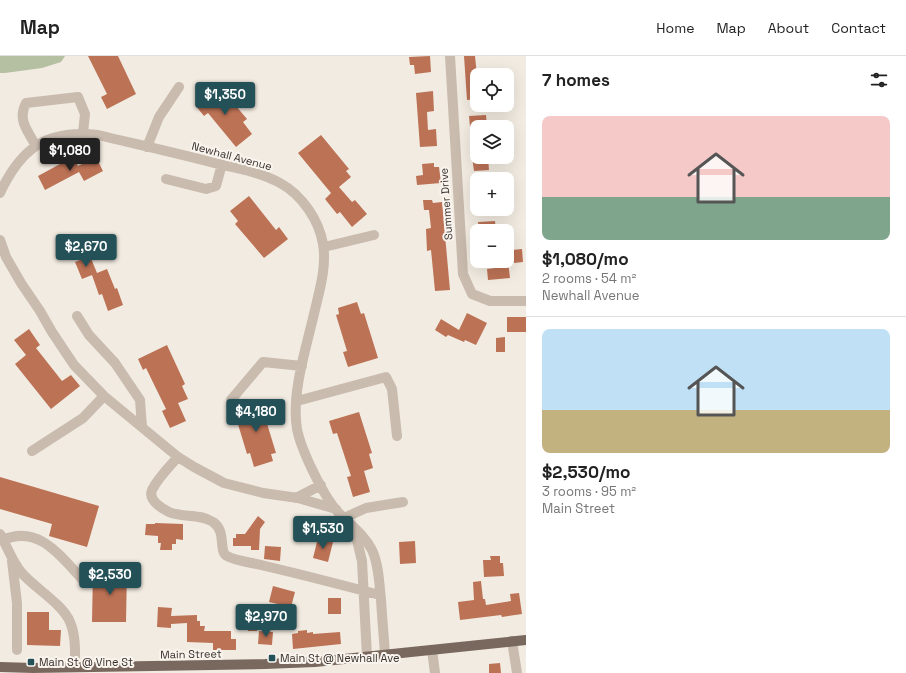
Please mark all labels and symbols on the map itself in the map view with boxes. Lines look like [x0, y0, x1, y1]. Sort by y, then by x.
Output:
pin: $1,350 [192, 82, 258, 116]
pin: $1,080 [37, 138, 103, 172]
street label: Newhall Avenue [190, 139, 274, 173]
street label: Summer Drive [436, 167, 456, 241]
pin: $2,670 [53, 234, 119, 268]
pin: $4,180 [223, 399, 289, 433]
pin: $1,530 [290, 516, 356, 550]
pin: $2,530 [77, 562, 143, 596]
pin: $2,970 [233, 604, 299, 638]
street label: Main Street [160, 646, 222, 662]
place label: Main St @ Newhall Ave [280, 651, 399, 665]
marker: Main St @ Newhall Ave [267, 653, 277, 663]
place label: Main St @ Vine St [39, 655, 133, 669]
marker: Main St @ Vine St [26, 657, 36, 667]

